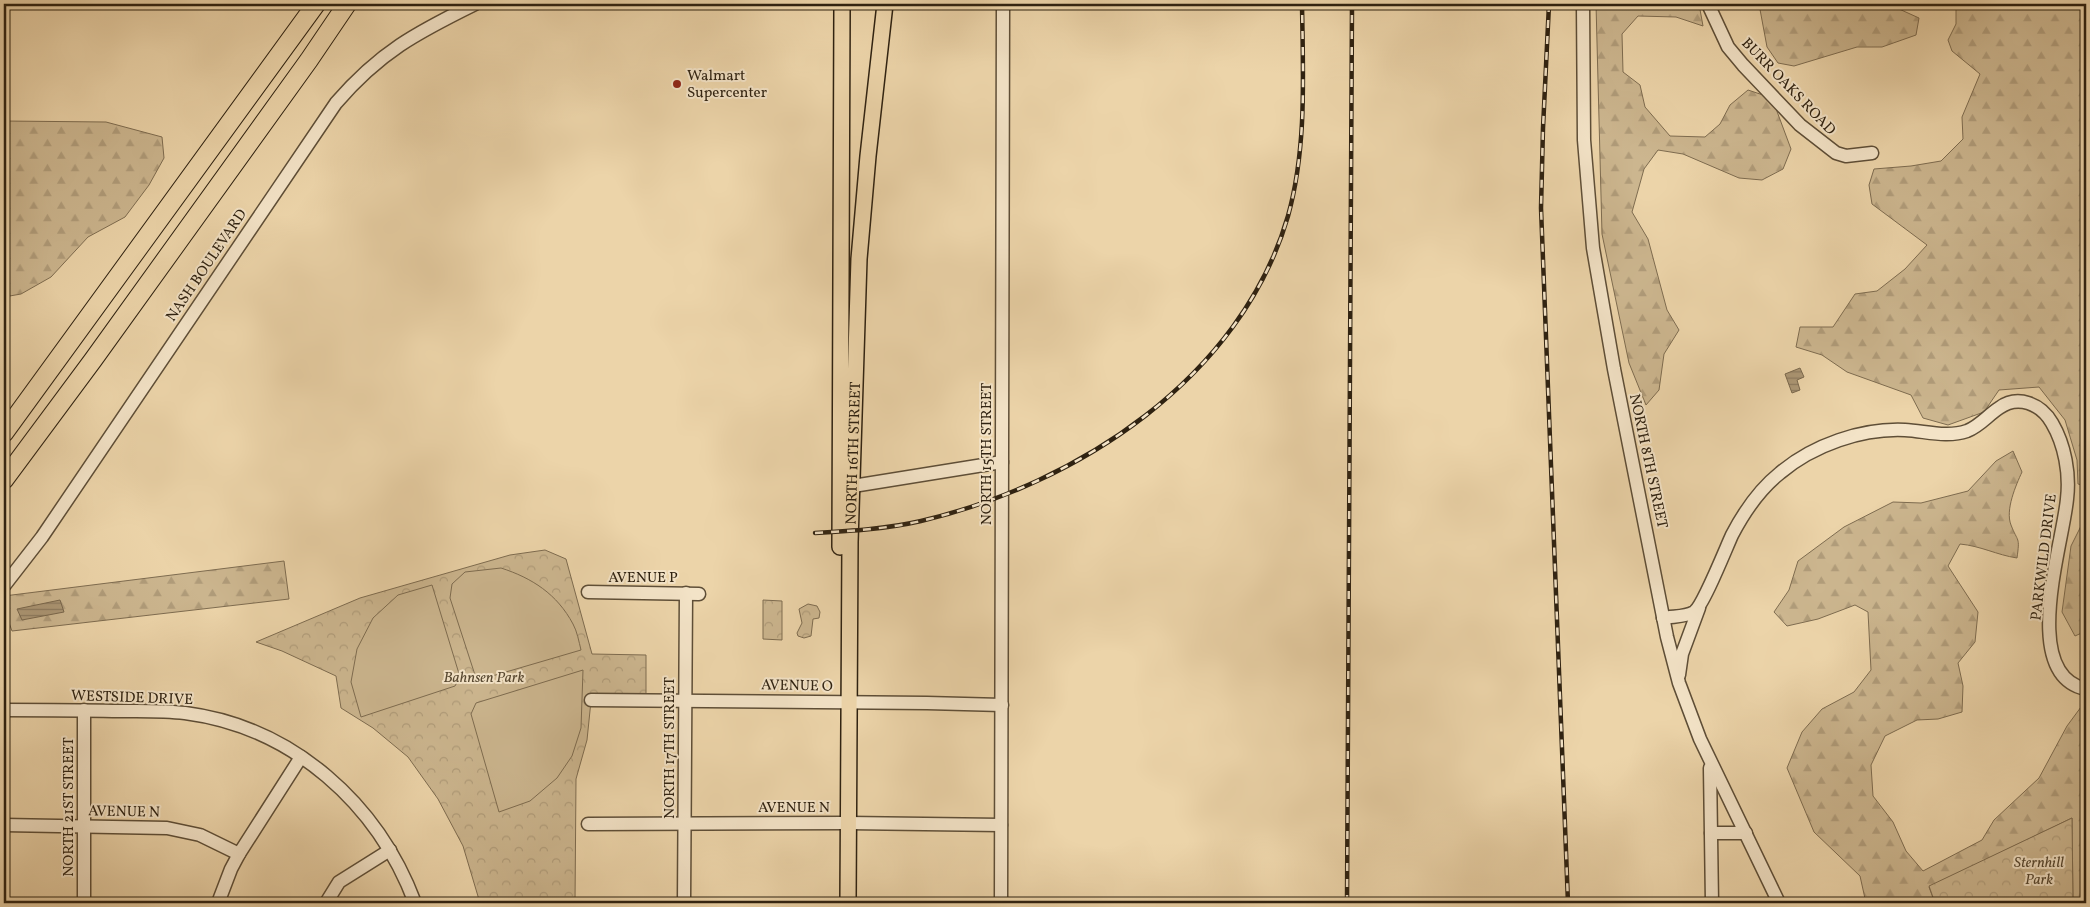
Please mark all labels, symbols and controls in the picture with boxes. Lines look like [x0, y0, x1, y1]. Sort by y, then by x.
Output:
street label: BURR OAKS ROAD [1736, 34, 1840, 140]
place label: Walmart Supercenter [687, 66, 767, 104]
marker: Walmart Supercenter [671, 78, 683, 90]
street label: NASH BOULEVARD [162, 205, 253, 326]
street label: NORTH 16TH STREET [842, 381, 867, 525]
street label: NORTH 15TH STREET [977, 383, 998, 525]
street label: NORTH 8TH STREET [1623, 392, 1672, 531]
street label: PARKWILD DRIVE [2026, 493, 2063, 622]
street label: AVENUE P [608, 568, 678, 589]
park label: Bahnsen Park [444, 668, 524, 689]
street label: AVENUE O [761, 675, 833, 698]
street label: NORTH 17TH STREET [660, 677, 681, 819]
street label: WESTSIDE DRIVE [70, 686, 193, 711]
street label: NORTH 21ST STREET [59, 737, 80, 877]
street label: AVENUE N [758, 798, 830, 819]
street label: AVENUE N [88, 801, 160, 824]
park label: Sternhill Park [2014, 853, 2064, 891]

